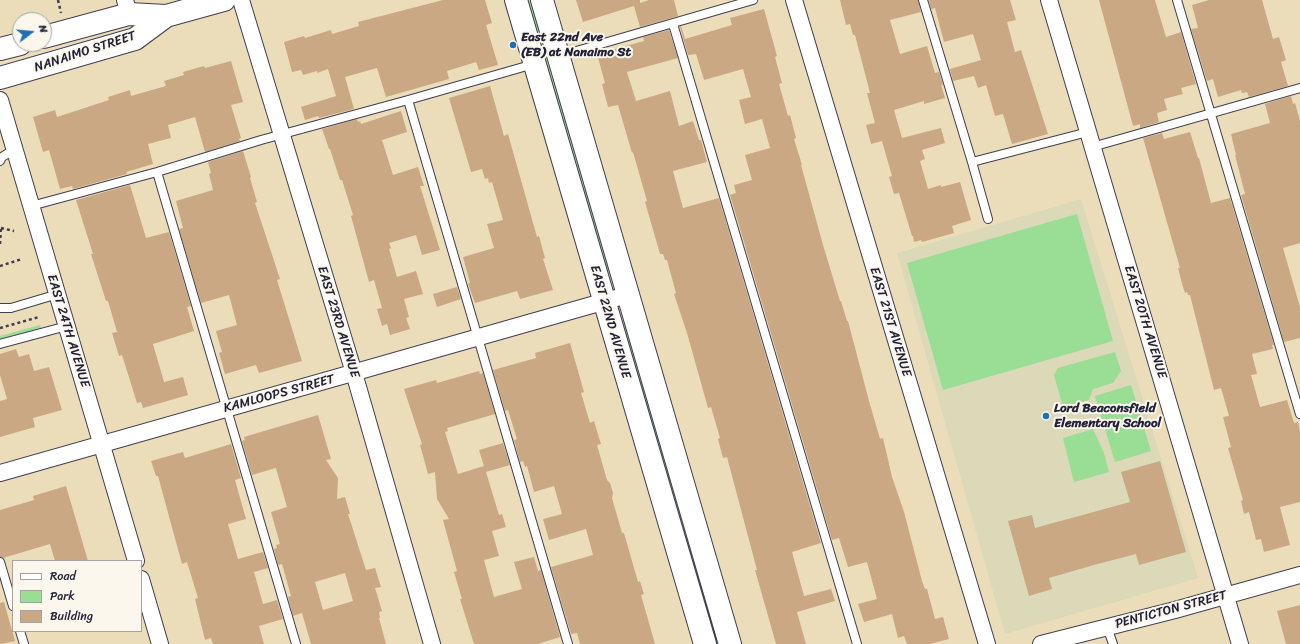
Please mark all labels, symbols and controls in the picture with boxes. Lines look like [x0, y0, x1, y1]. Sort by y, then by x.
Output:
north arrow [12, 12, 52, 52]
street label: NANAIMO STREET [32, 28, 138, 76]
place label: East 22nd Ave (EB) at Nanaimo St [521, 30, 631, 61]
marker: East 22nd Ave (EB) at Nanaimo St [508, 40, 518, 50]
street label: EAST 22ND AVENUE [586, 263, 634, 381]
street label: EAST 20TH AVENUE [1120, 263, 1170, 381]
street label: EAST 23RD AVENUE [314, 264, 362, 380]
street label: EAST 21ST AVENUE [866, 265, 914, 379]
street label: EAST 24TH AVENUE [43, 272, 93, 390]
street label: KAMLOOPS STREET [222, 372, 336, 416]
place label: Lord Beaconsfield Elementary School [1054, 401, 1161, 432]
marker: Lord Beaconsfield Elementary School [1041, 411, 1051, 421]
legend [12, 560, 142, 632]
text: Road [50, 565, 76, 587]
text: Park [50, 585, 75, 607]
street label: PENTICTON STREET [1114, 588, 1228, 632]
text: Building [50, 605, 93, 627]

